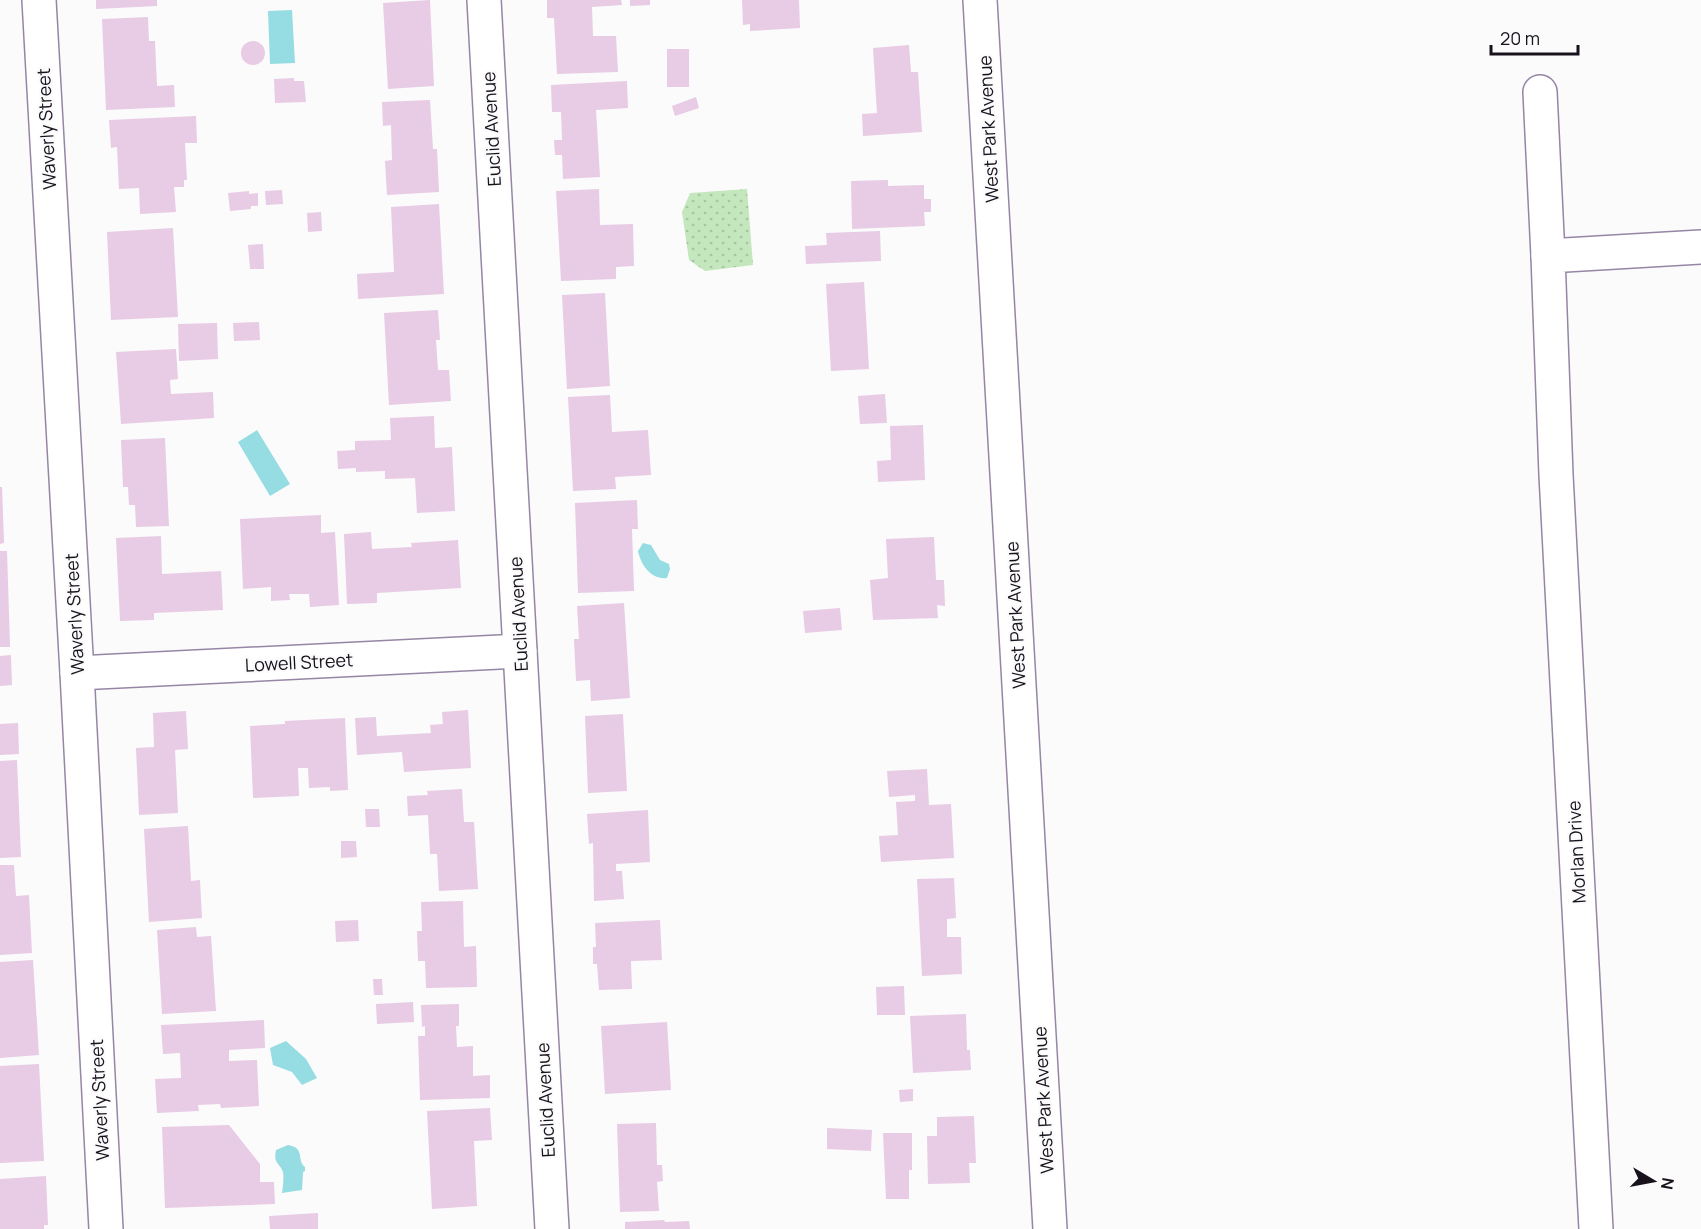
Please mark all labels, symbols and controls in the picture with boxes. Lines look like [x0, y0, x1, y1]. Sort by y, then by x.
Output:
scale bar [1491, 18, 1578, 56]
text: 20 m [1500, 26, 1540, 50]
street label: West Park Avenue [972, 55, 1004, 203]
street label: Waverly Street [31, 68, 61, 190]
street label: Euclid Avenue [476, 71, 506, 187]
street label: West Park Avenue [999, 541, 1031, 689]
street label: Waverly Street [59, 553, 89, 675]
street label: Euclid Avenue [503, 556, 533, 672]
street label: Lowell Street [244, 647, 354, 677]
street label: Morlan Drive [1561, 800, 1591, 904]
street label: West Park Avenue [1027, 1026, 1059, 1174]
street label: Waverly Street [84, 1039, 114, 1161]
street label: Euclid Avenue [530, 1042, 560, 1158]
north arrow [1623, 1151, 1683, 1211]
text: N [1656, 1176, 1680, 1191]

